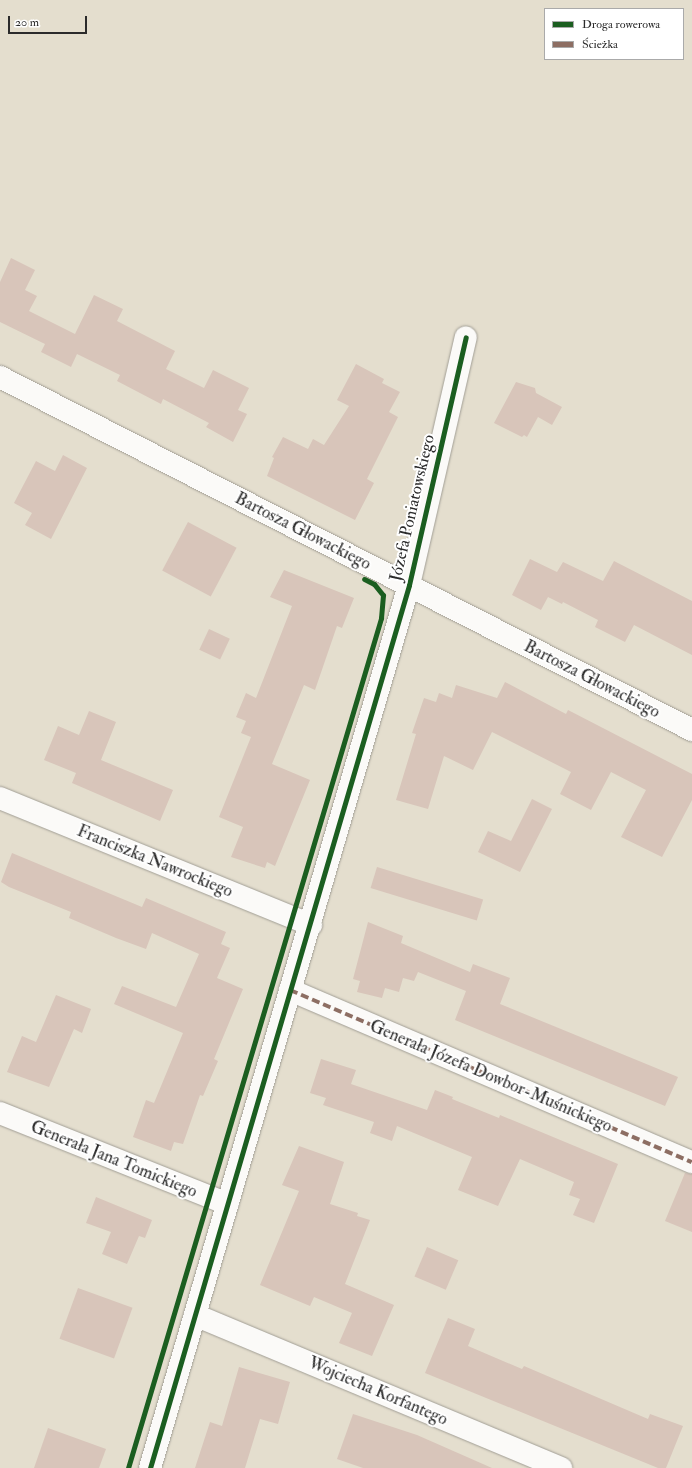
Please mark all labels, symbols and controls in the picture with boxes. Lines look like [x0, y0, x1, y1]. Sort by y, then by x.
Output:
scale bar [10, 8, 89, 34]
legend [544, 8, 684, 60]
text: 20 m [15, 15, 39, 30]
text: Droga rowerowa [582, 17, 660, 32]
text: Ścieżka [582, 37, 618, 52]
street label: Józefa Poniatowskiego [385, 433, 439, 583]
street label: Bartosza Głowackiego [232, 488, 374, 574]
street label: Bartosza Głowackiego [521, 636, 663, 722]
street label: Franciszka Nawrockiego [74, 820, 236, 902]
street label: Generała Józefa Dowbor-Muśnickiego [367, 1016, 615, 1136]
street label: Generała Jana Tomickiego [28, 1116, 200, 1202]
street label: Wojciecha Korfantego [305, 1352, 451, 1430]

